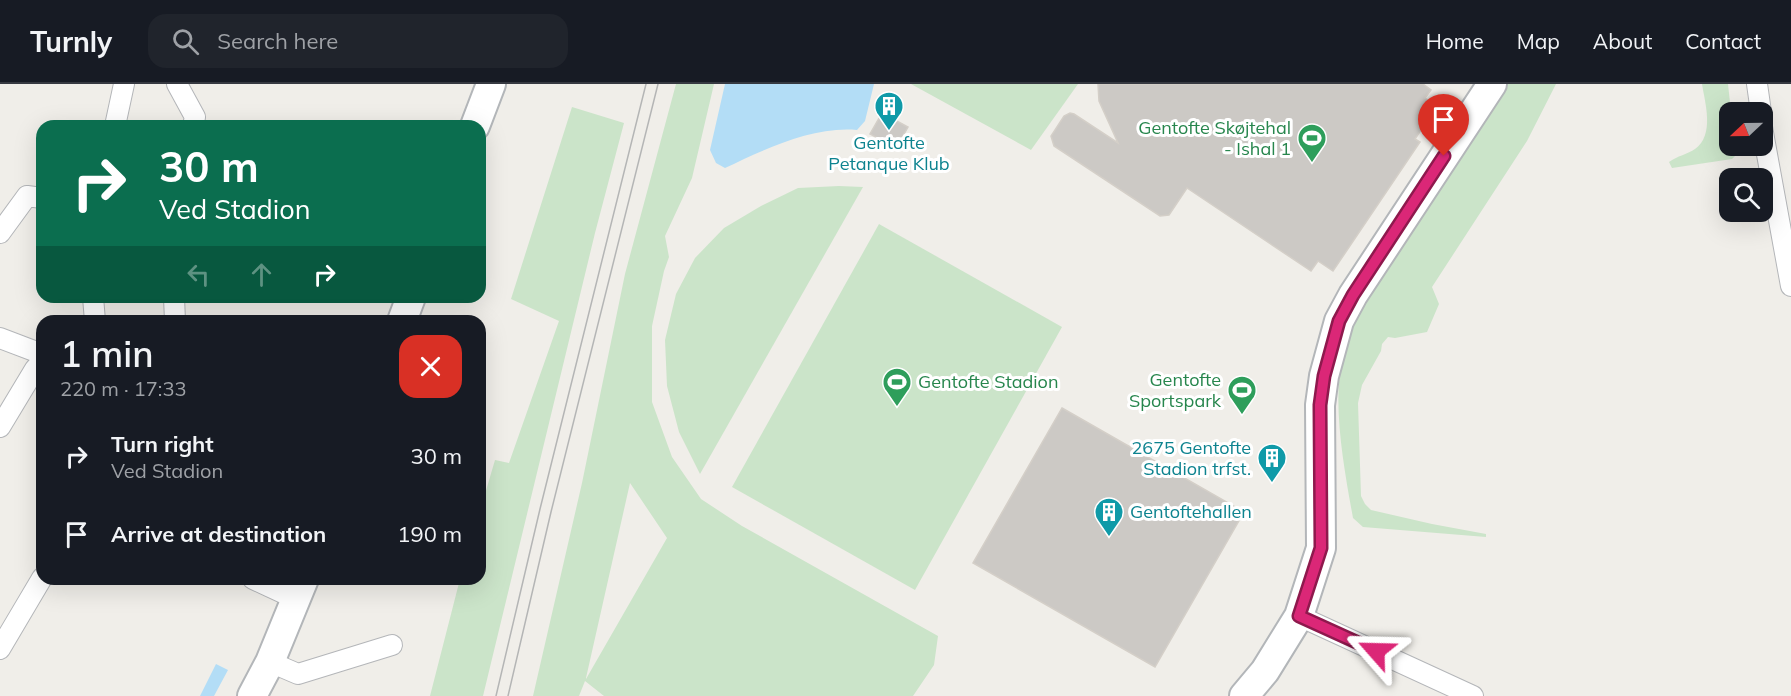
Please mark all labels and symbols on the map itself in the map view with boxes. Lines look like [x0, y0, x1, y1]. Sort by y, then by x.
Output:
building icon: Gentofte Petanque Klub [873, 90, 905, 132]
pin [1418, 94, 1469, 156]
north arrow [1719, 102, 1773, 156]
place label: Gentofte Skøjtehal - Ishal 1 [1138, 116, 1291, 160]
sports icon: Gentofte Skøjtehal - Ishal 1 [1296, 122, 1328, 164]
place label: Gentofte Petanque Klub [828, 131, 950, 175]
sports icon: Gentofte Stadion [881, 366, 913, 408]
place label: Gentofte Sportspark [1129, 368, 1222, 412]
place label: Gentofte Stadion [918, 370, 1058, 393]
sports icon: Gentofte Sportspark [1226, 374, 1258, 416]
place label: 2675 Gentofte Stadion trfst. [1132, 436, 1251, 480]
building icon: 2675 Gentofte Stadion trfst. [1256, 442, 1288, 484]
building icon: Gentoftehallen [1093, 496, 1125, 538]
place label: Gentoftehallen [1130, 500, 1252, 523]
position arrow [1344, 619, 1408, 683]

